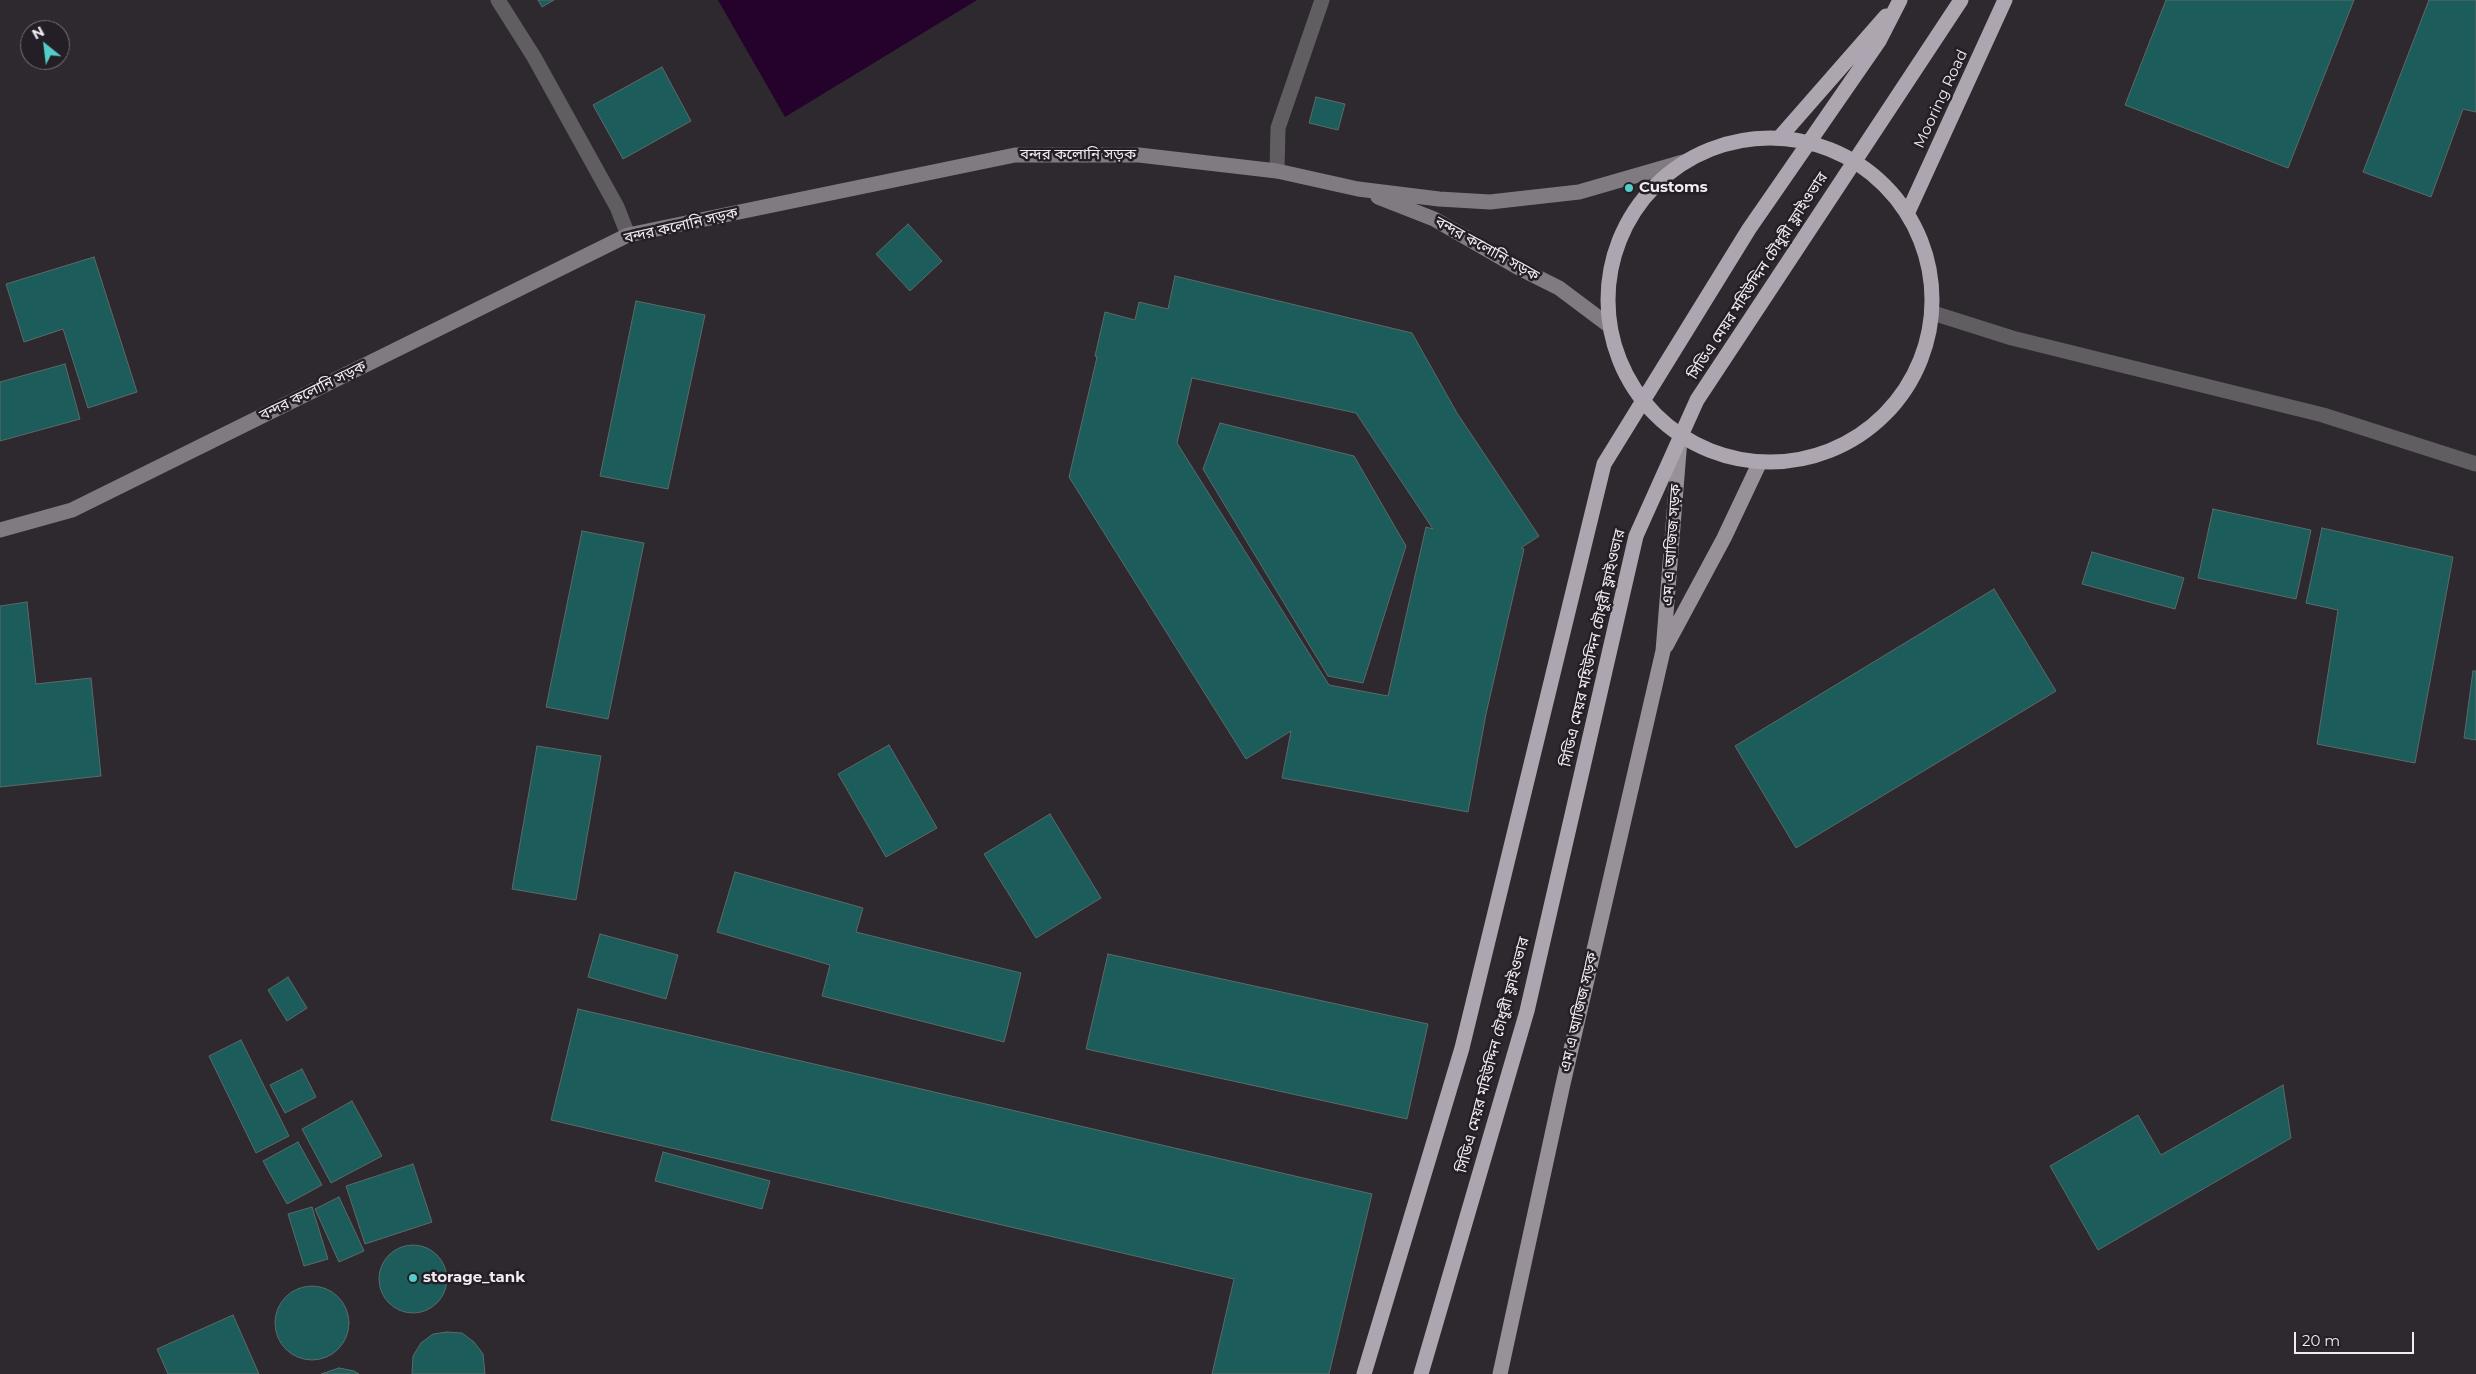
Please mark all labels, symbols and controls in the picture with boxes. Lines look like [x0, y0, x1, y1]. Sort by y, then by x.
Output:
north arrow [20, 20, 70, 70]
text: N [29, 22, 48, 43]
street label: Mooring Road [1910, 47, 1972, 151]
street label: বন্দর কলোনি সড়ক [1020, 146, 1136, 164]
street label: সিডিএ মেয়র মহিউদ্দিন চৌধুরী ফ্লাইওভার [1684, 169, 1832, 383]
place label: Customs [1639, 179, 1708, 197]
marker: Customs [1623, 182, 1635, 194]
street label: বন্দর কলোনি সড়ক [622, 204, 740, 248]
street label: বন্দর কলোনি সড়ক [1432, 213, 1542, 285]
street label: বন্দর কলোনি সড়ক [257, 357, 369, 425]
street label: এম এ আজিজ সড়ক [1659, 483, 1685, 607]
street label: সিডিএ মেয়র মহিউদ্দিন চৌধুরী ফ্লাইওভার [1557, 528, 1629, 768]
street label: সিডিএ মেয়র মহিউদ্দিন চৌধুরী ফ্লাইওভার [1453, 935, 1533, 1175]
street label: এম এ আজিজ সড়ক [1556, 950, 1602, 1074]
place label: storage_tank [423, 1269, 525, 1287]
marker: storage_tank [407, 1272, 419, 1284]
scale bar [2296, 1322, 2416, 1354]
text: 20 m [2302, 1331, 2340, 1350]

